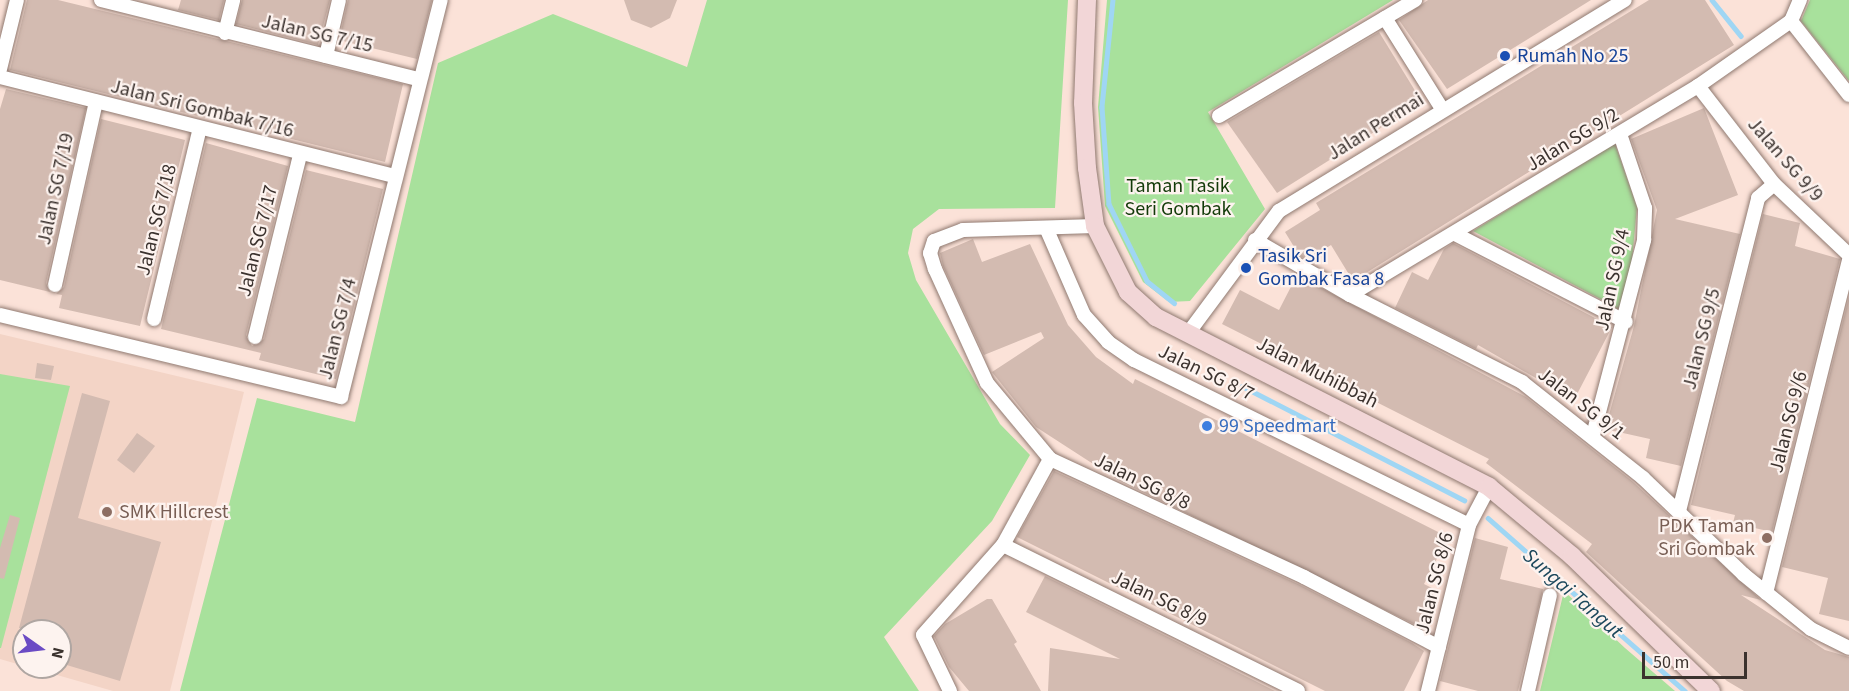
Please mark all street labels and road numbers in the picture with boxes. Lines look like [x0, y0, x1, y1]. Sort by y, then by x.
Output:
street label: Jalan SG 7/15 [259, 10, 375, 58]
street label: Jalan Sri Gombak 7/16 [108, 75, 296, 143]
street label: Jalan Permai [1323, 88, 1429, 166]
street label: Jalan SG 9/2 [1522, 103, 1624, 177]
street label: Jalan SG 9/9 [1742, 113, 1828, 207]
street label: Jalan SG 7/19 [32, 131, 80, 247]
street label: Jalan SG 7/18 [132, 162, 182, 278]
street label: Jalan SG 7/17 [233, 183, 283, 299]
street label: Jalan SG 9/4 [1590, 227, 1636, 333]
street label: Jalan SG 7/4 [314, 276, 362, 382]
street label: Jalan SG 9/5 [1678, 286, 1726, 392]
street label: Jalan Muhibbah [1252, 332, 1382, 414]
street label: Jalan SG 8/7 [1154, 339, 1258, 407]
street label: Jalan SG 9/1 [1533, 363, 1629, 445]
street label: Jalan SG 9/6 [1765, 369, 1813, 475]
street label: Jalan SG 8/8 [1090, 448, 1194, 516]
street label: Jalan SG 8/6 [1411, 530, 1459, 636]
street label: Jalan SG 8/9 [1107, 565, 1211, 633]

